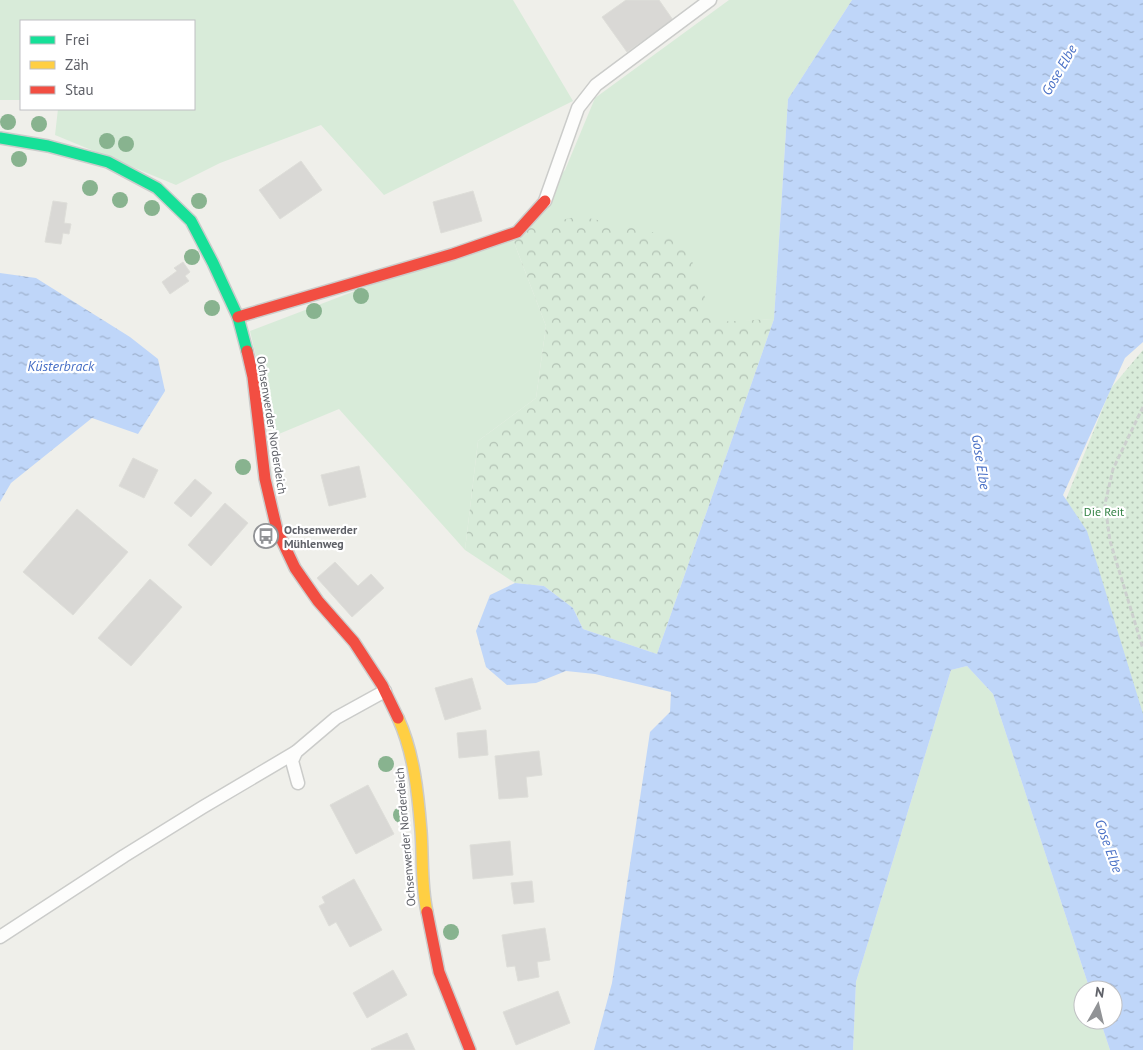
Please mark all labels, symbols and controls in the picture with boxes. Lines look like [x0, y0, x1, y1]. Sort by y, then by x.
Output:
legend [20, 20, 195, 110]
text: Frei [65, 30, 90, 49]
water label: Gose Elbe [1037, 41, 1081, 99]
text: Zäh [65, 55, 89, 74]
text: Stau [65, 80, 94, 99]
street label: Ochsenwerder Norderdeich [254, 355, 290, 495]
water label: Küsterbrack [28, 357, 95, 375]
water label: Gose Elbe [968, 433, 994, 491]
park label: Die Reit [1084, 504, 1124, 519]
place label: Ochsenwerder Mühlenweg [284, 522, 358, 551]
bus stop icon: Ochsenwerder Mühlenweg [253, 523, 279, 549]
street label: Ochsenwerder Norderdeich [391, 767, 419, 907]
water label: Gose Elbe [1091, 817, 1127, 876]
north arrow [1073, 980, 1123, 1030]
text: N [1094, 983, 1106, 1002]

